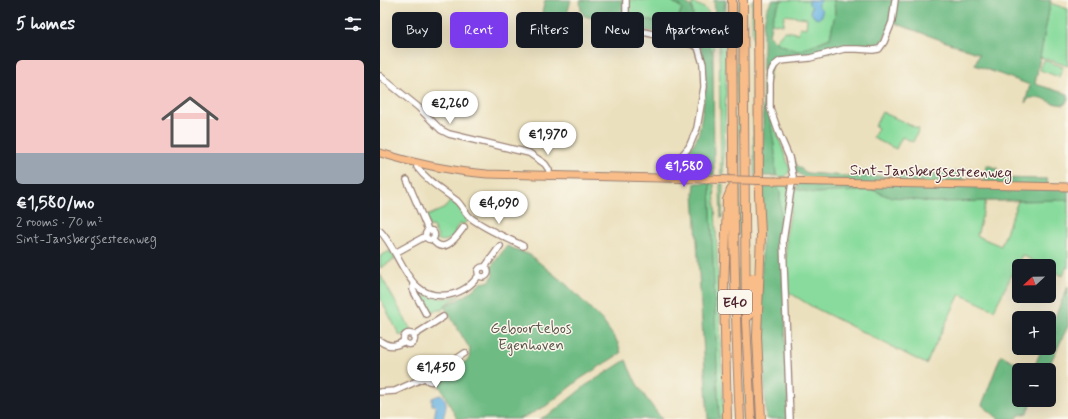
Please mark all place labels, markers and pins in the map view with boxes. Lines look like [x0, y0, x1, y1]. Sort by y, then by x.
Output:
pin: €2,260 [417, 91, 483, 125]
pin: €1,970 [515, 122, 581, 156]
pin: €1,580 [651, 154, 717, 188]
pin: €4,090 [466, 191, 532, 225]
pin: €1,450 [403, 355, 469, 389]

